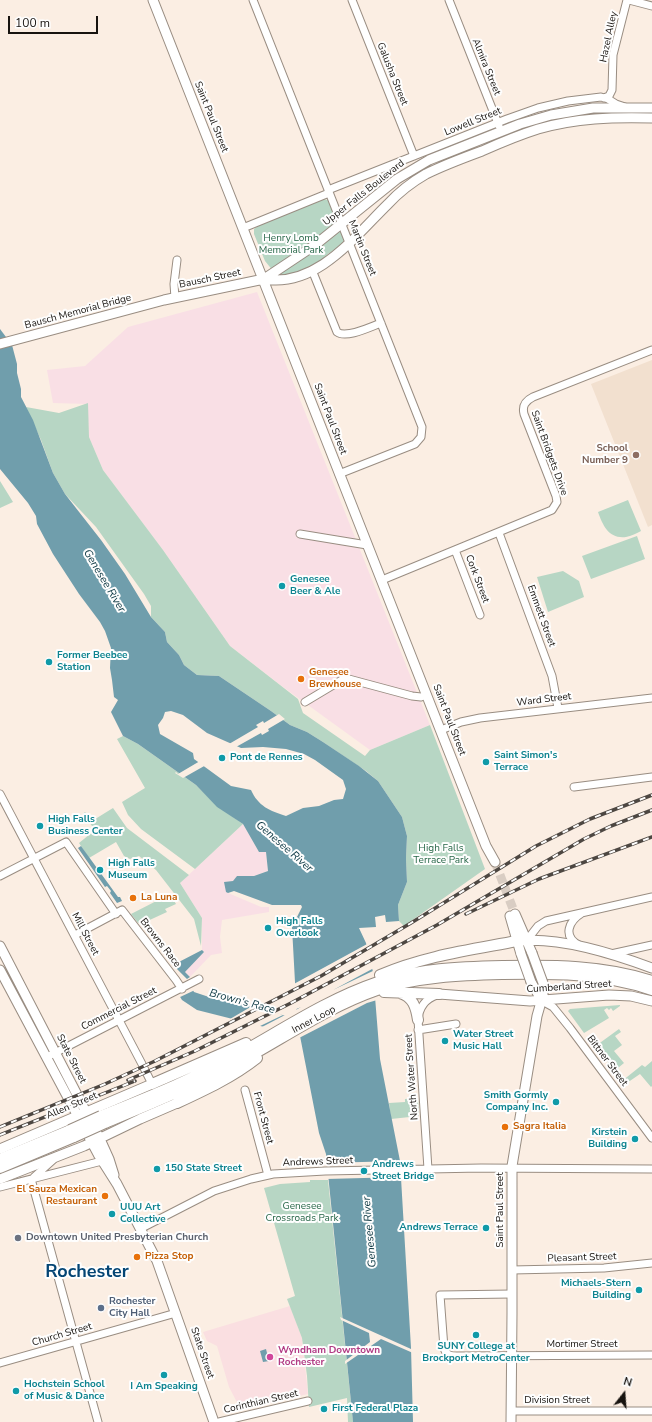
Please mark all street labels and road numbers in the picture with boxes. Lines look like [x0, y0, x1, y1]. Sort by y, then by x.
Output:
street label: Hazel Alley [598, 10, 620, 64]
street label: Almira Street [469, 37, 503, 97]
street label: Galusha Street [374, 41, 410, 107]
street label: Saint Paul Street [191, 80, 231, 154]
street label: Lowell Street [443, 105, 503, 139]
street label: Upper Falls Boulevard [321, 157, 407, 229]
street label: Martin Street [345, 218, 379, 278]
street label: Bausch Street [178, 267, 242, 291]
street label: Bausch Memorial Bridge [23, 292, 133, 332]
street label: Saint Paul Street [311, 382, 349, 456]
street label: Saint Bridgets Drive [528, 409, 570, 497]
street label: Cork Street [462, 553, 492, 605]
street label: Emmett Street [524, 583, 558, 649]
street label: Saint Paul Street [430, 683, 468, 757]
street label: Ward Street [516, 691, 572, 709]
street label: Mill Street [69, 911, 101, 957]
street label: Browns Race [137, 916, 183, 970]
street label: Cumberland Street [526, 978, 612, 996]
street label: Commercial Street [79, 985, 159, 1033]
street label: Inner Loop [290, 1004, 338, 1036]
street label: State Street [53, 1032, 89, 1086]
street label: North Water Street [403, 1033, 421, 1121]
street label: Bittner Street [584, 1033, 630, 1089]
street label: Allen Street [45, 1090, 99, 1122]
street label: Front Street [250, 1091, 276, 1145]
street label: Andrews Street [283, 1155, 353, 1169]
street label: Saint Paul Street [495, 1172, 507, 1248]
street label: Pleasant Street [547, 1251, 617, 1265]
street label: Church Street [31, 1321, 93, 1349]
street label: State Street [188, 1326, 216, 1380]
street label: Mortimer Street [546, 1339, 618, 1351]
street label: Corinthian Street [223, 1388, 299, 1416]
street label: Division Street [524, 1395, 590, 1407]

